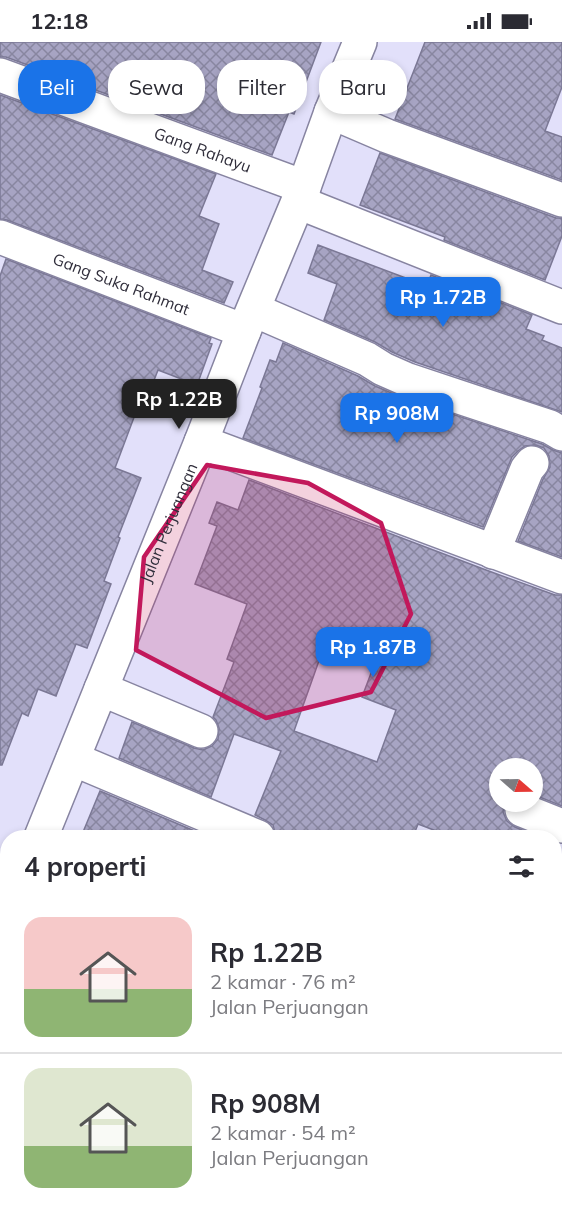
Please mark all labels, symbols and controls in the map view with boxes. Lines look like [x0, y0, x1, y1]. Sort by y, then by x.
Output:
text: 12:18 [30, 7, 88, 35]
chip: Beli [18, 60, 96, 114]
chip: Sewa [108, 60, 205, 114]
chip: Filter [217, 60, 307, 114]
chip: Baru [319, 60, 407, 114]
street label: Gang Rahayu [151, 123, 254, 177]
street label: Gang Suka Rahmat [50, 248, 193, 319]
pin: Rp 1.72B [381, 277, 505, 328]
text: Rp 1.72B [400, 284, 486, 309]
pin: Rp 1.22B [117, 379, 241, 430]
text: Rp 1.22B [136, 386, 222, 411]
pin: Rp 908M [342, 393, 452, 444]
text: Rp 908M [354, 400, 440, 425]
street label: Jalan Perjuangan [135, 460, 201, 585]
pin: Rp 1.87B [311, 627, 435, 678]
text: Rp 1.87B [330, 634, 416, 659]
north arrow [489, 758, 543, 812]
map controls [489, 758, 543, 812]
text: 4 properti [24, 850, 146, 883]
icon: filters [505, 850, 538, 883]
text: Rp 1.22B [210, 936, 323, 969]
icon: home [72, 941, 144, 1013]
text: 2 kamar · 76 m² [210, 969, 356, 994]
text: Jalan Perjuangan [210, 994, 369, 1019]
text: Rp 908M [210, 1087, 321, 1120]
icon: home [72, 1092, 144, 1164]
text: 2 kamar · 54 m² [210, 1120, 356, 1145]
text: Jalan Perjuangan [210, 1145, 369, 1170]

